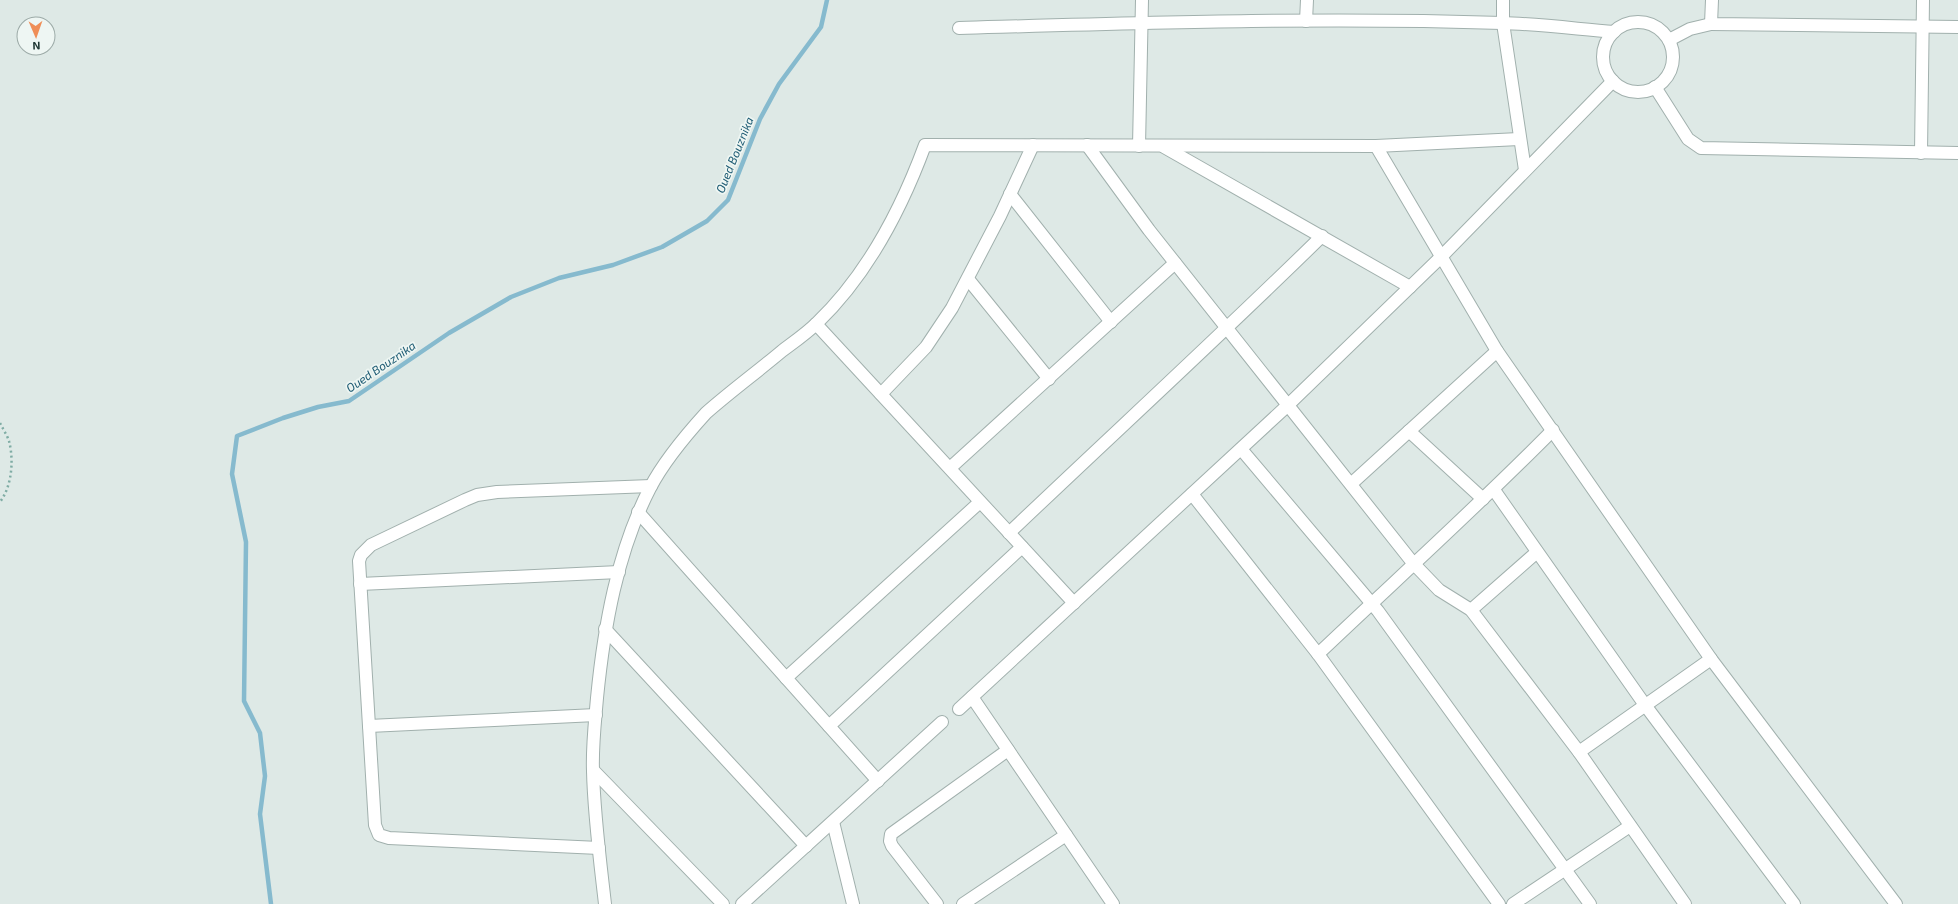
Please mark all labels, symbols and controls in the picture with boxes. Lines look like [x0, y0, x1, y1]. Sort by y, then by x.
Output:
north arrow [16, 16, 56, 56]
text: N [32, 40, 41, 53]
water label: Oued Bouznika [712, 114, 756, 195]
water label: Oued Bouznika [343, 338, 418, 395]

